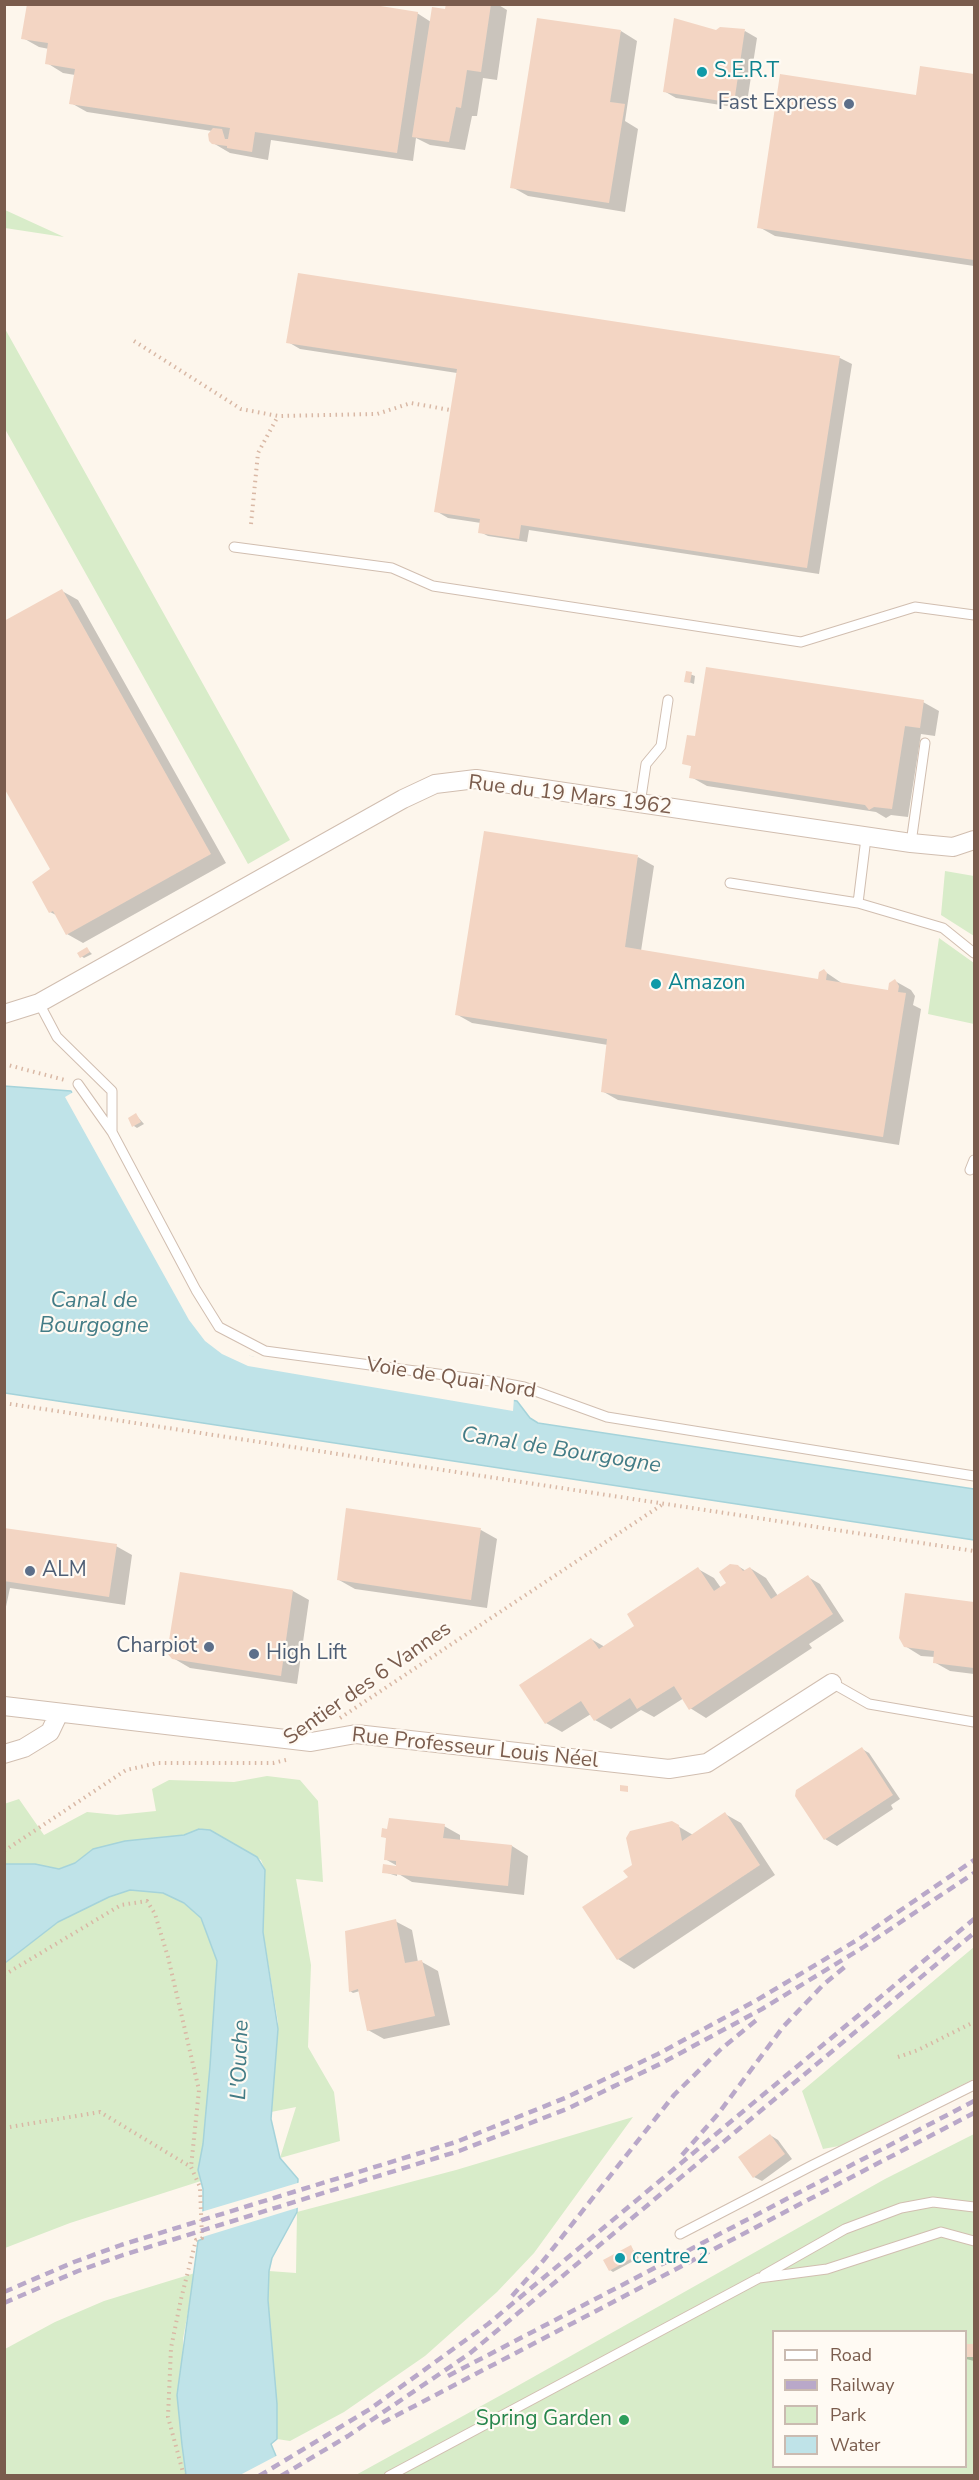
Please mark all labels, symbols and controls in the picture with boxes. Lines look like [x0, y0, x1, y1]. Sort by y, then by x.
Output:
place label: S.E.R.T [714, 59, 779, 85]
marker: S.E.R.T [695, 65, 709, 79]
place label: Fast Express [718, 91, 837, 117]
marker: Fast Express [842, 97, 856, 111]
street label: Rue du 19 Mars 1962 [467, 771, 673, 821]
place label: Amazon [668, 971, 746, 997]
marker: Amazon [649, 977, 663, 991]
water label: Canal de Bourgogne [39, 1289, 149, 1340]
street label: Voie de Quai Nord [364, 1353, 538, 1405]
water label: Canal de Bourgogne [459, 1422, 663, 1480]
place label: ALM [42, 1558, 87, 1584]
marker: ALM [23, 1564, 37, 1578]
street label: Sentier des 6 Vannes [279, 1617, 457, 1751]
place label: Charpiot [116, 1634, 197, 1660]
marker: Charpiot [202, 1640, 216, 1654]
place label: High Lift [266, 1641, 347, 1667]
marker: High Lift [247, 1647, 261, 1661]
street label: Rue Professeur Louis Néel [351, 1724, 599, 1774]
water label: L'Ouche [226, 2019, 256, 2101]
place label: centre 2 [632, 2245, 709, 2271]
marker: centre 2 [613, 2251, 627, 2265]
legend [772, 2330, 967, 2468]
text: Road [830, 2343, 872, 2367]
text: Railway [830, 2373, 895, 2397]
text: Park [830, 2403, 866, 2427]
place label: Spring Garden [476, 2407, 612, 2433]
marker: Spring Garden [617, 2413, 631, 2427]
text: Water [830, 2433, 881, 2457]

